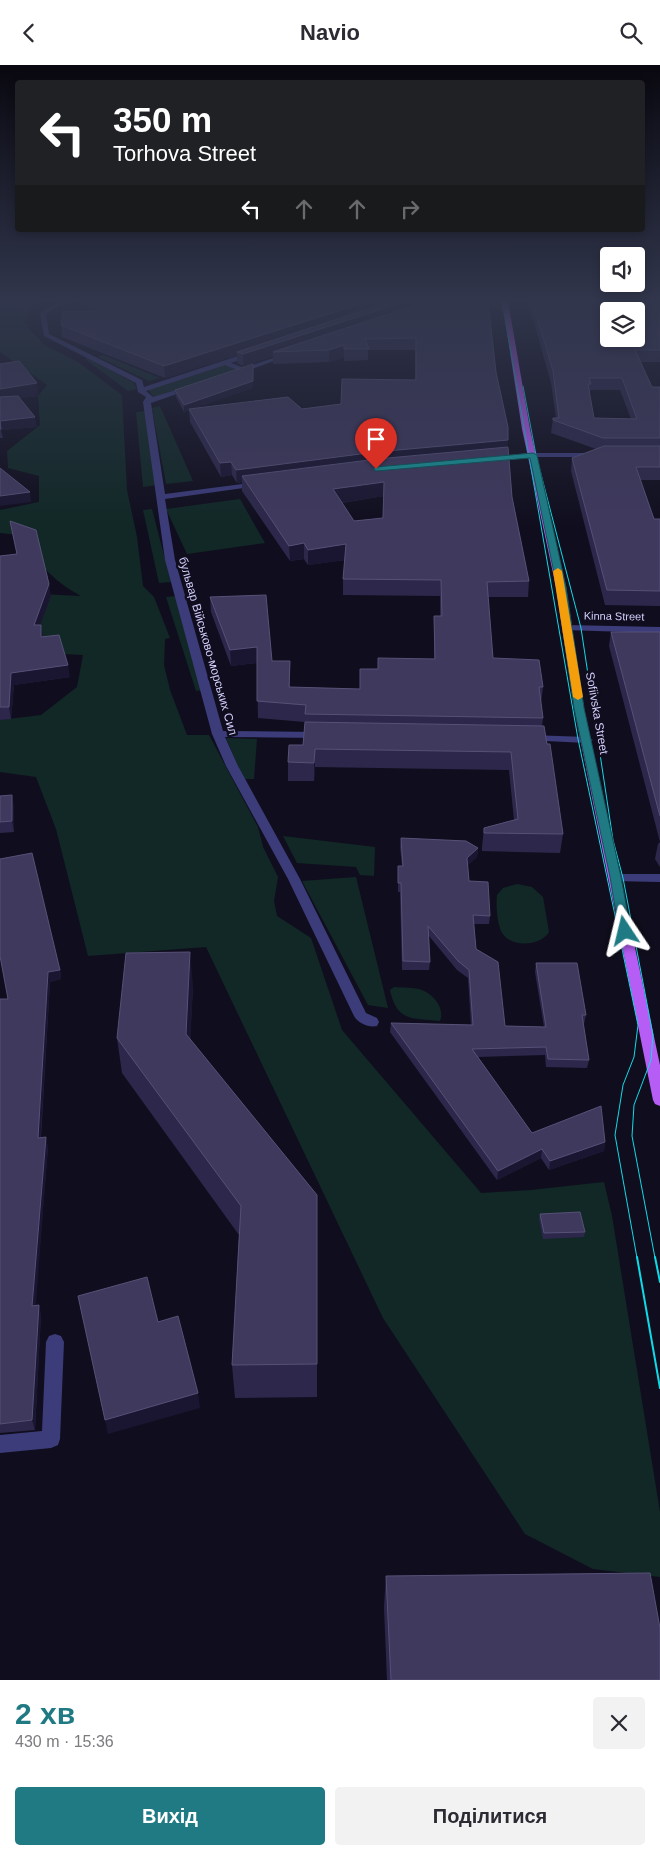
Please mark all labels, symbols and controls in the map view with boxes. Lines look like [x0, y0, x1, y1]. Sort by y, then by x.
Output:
icon: back [15, 19, 43, 47]
icon: search [617, 19, 645, 47]
text: Navio [300, 20, 360, 45]
icon: left [30, 100, 95, 165]
text: 350 m [113, 100, 212, 139]
text: Torhova Street [113, 141, 256, 166]
icon: left [237, 195, 265, 223]
icon: ahead [290, 195, 318, 223]
icon: ahead [343, 195, 371, 223]
icon: right [396, 195, 424, 223]
map controls [600, 247, 645, 347]
button: sound [600, 247, 645, 292]
button: layers [600, 302, 645, 347]
pin [355, 418, 397, 469]
icon: arrive [362, 425, 390, 453]
street label: бульвар Військово-морських Сил [176, 555, 240, 737]
street label: Kinna Street [584, 609, 644, 623]
street label: Sofiivska Street [583, 671, 611, 756]
position arrow [598, 904, 650, 956]
text: 2 хв [15, 1697, 75, 1730]
button: close [593, 1697, 645, 1749]
text: 430 m · 15:36 [15, 1733, 114, 1750]
button: Вихід [15, 1787, 325, 1845]
button: Поділитися [335, 1787, 645, 1845]

